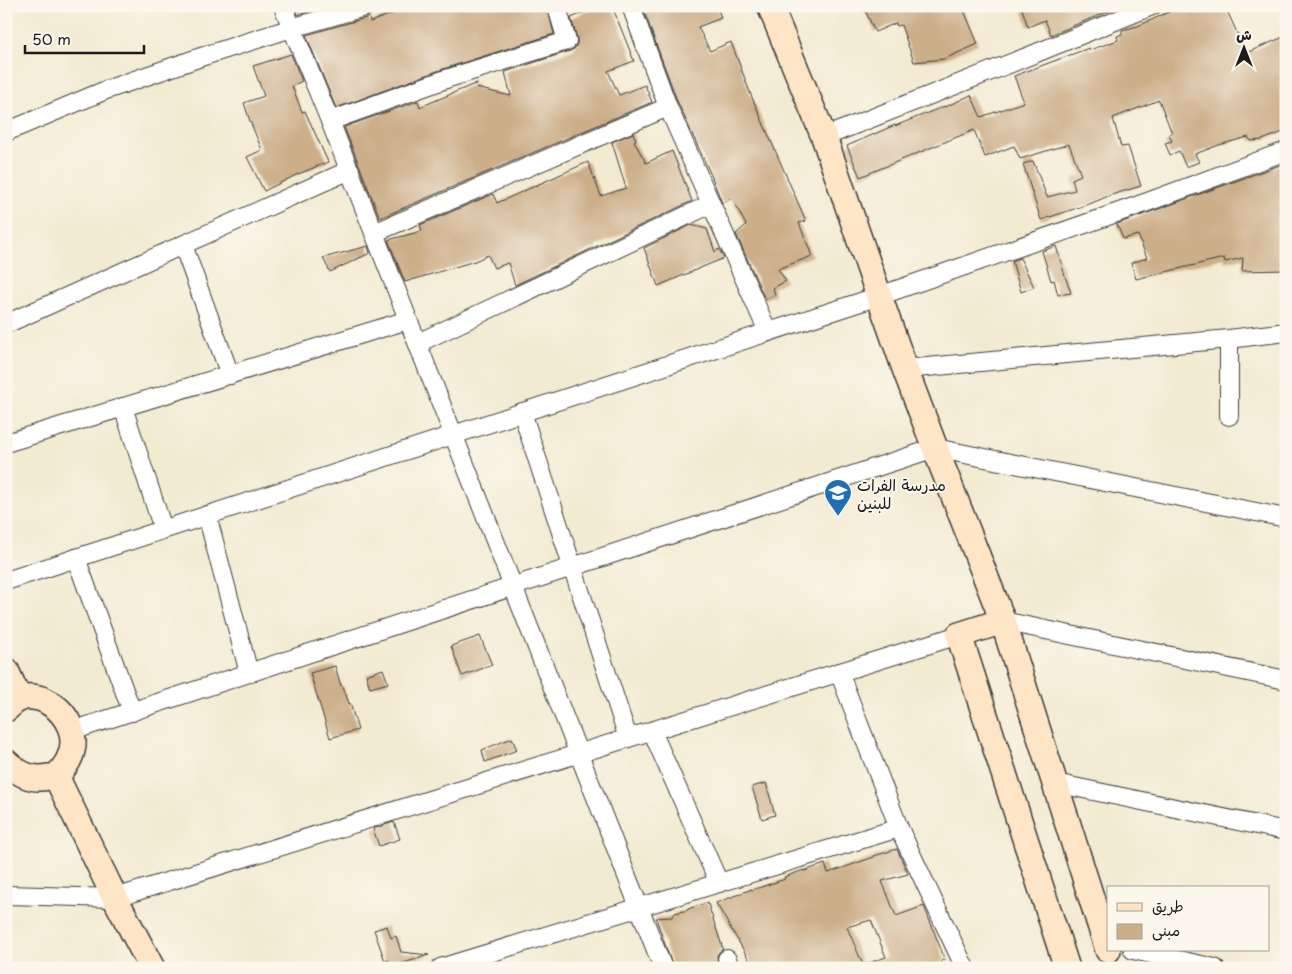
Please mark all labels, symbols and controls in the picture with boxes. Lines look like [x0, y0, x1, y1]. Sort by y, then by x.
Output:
scale bar [25, 22, 144, 54]
north arrow [1220, 22, 1270, 72]
text: ش [1236, 24, 1252, 45]
text: 50 m [32, 27, 71, 50]
place label: مدرسة الفرات للبنين [857, 472, 946, 514]
school or university icon: مدرسة الفرات للبنين [823, 478, 853, 517]
legend [1107, 886, 1270, 952]
text: طريق [1152, 894, 1184, 917]
text: مبنى [1152, 918, 1180, 941]

